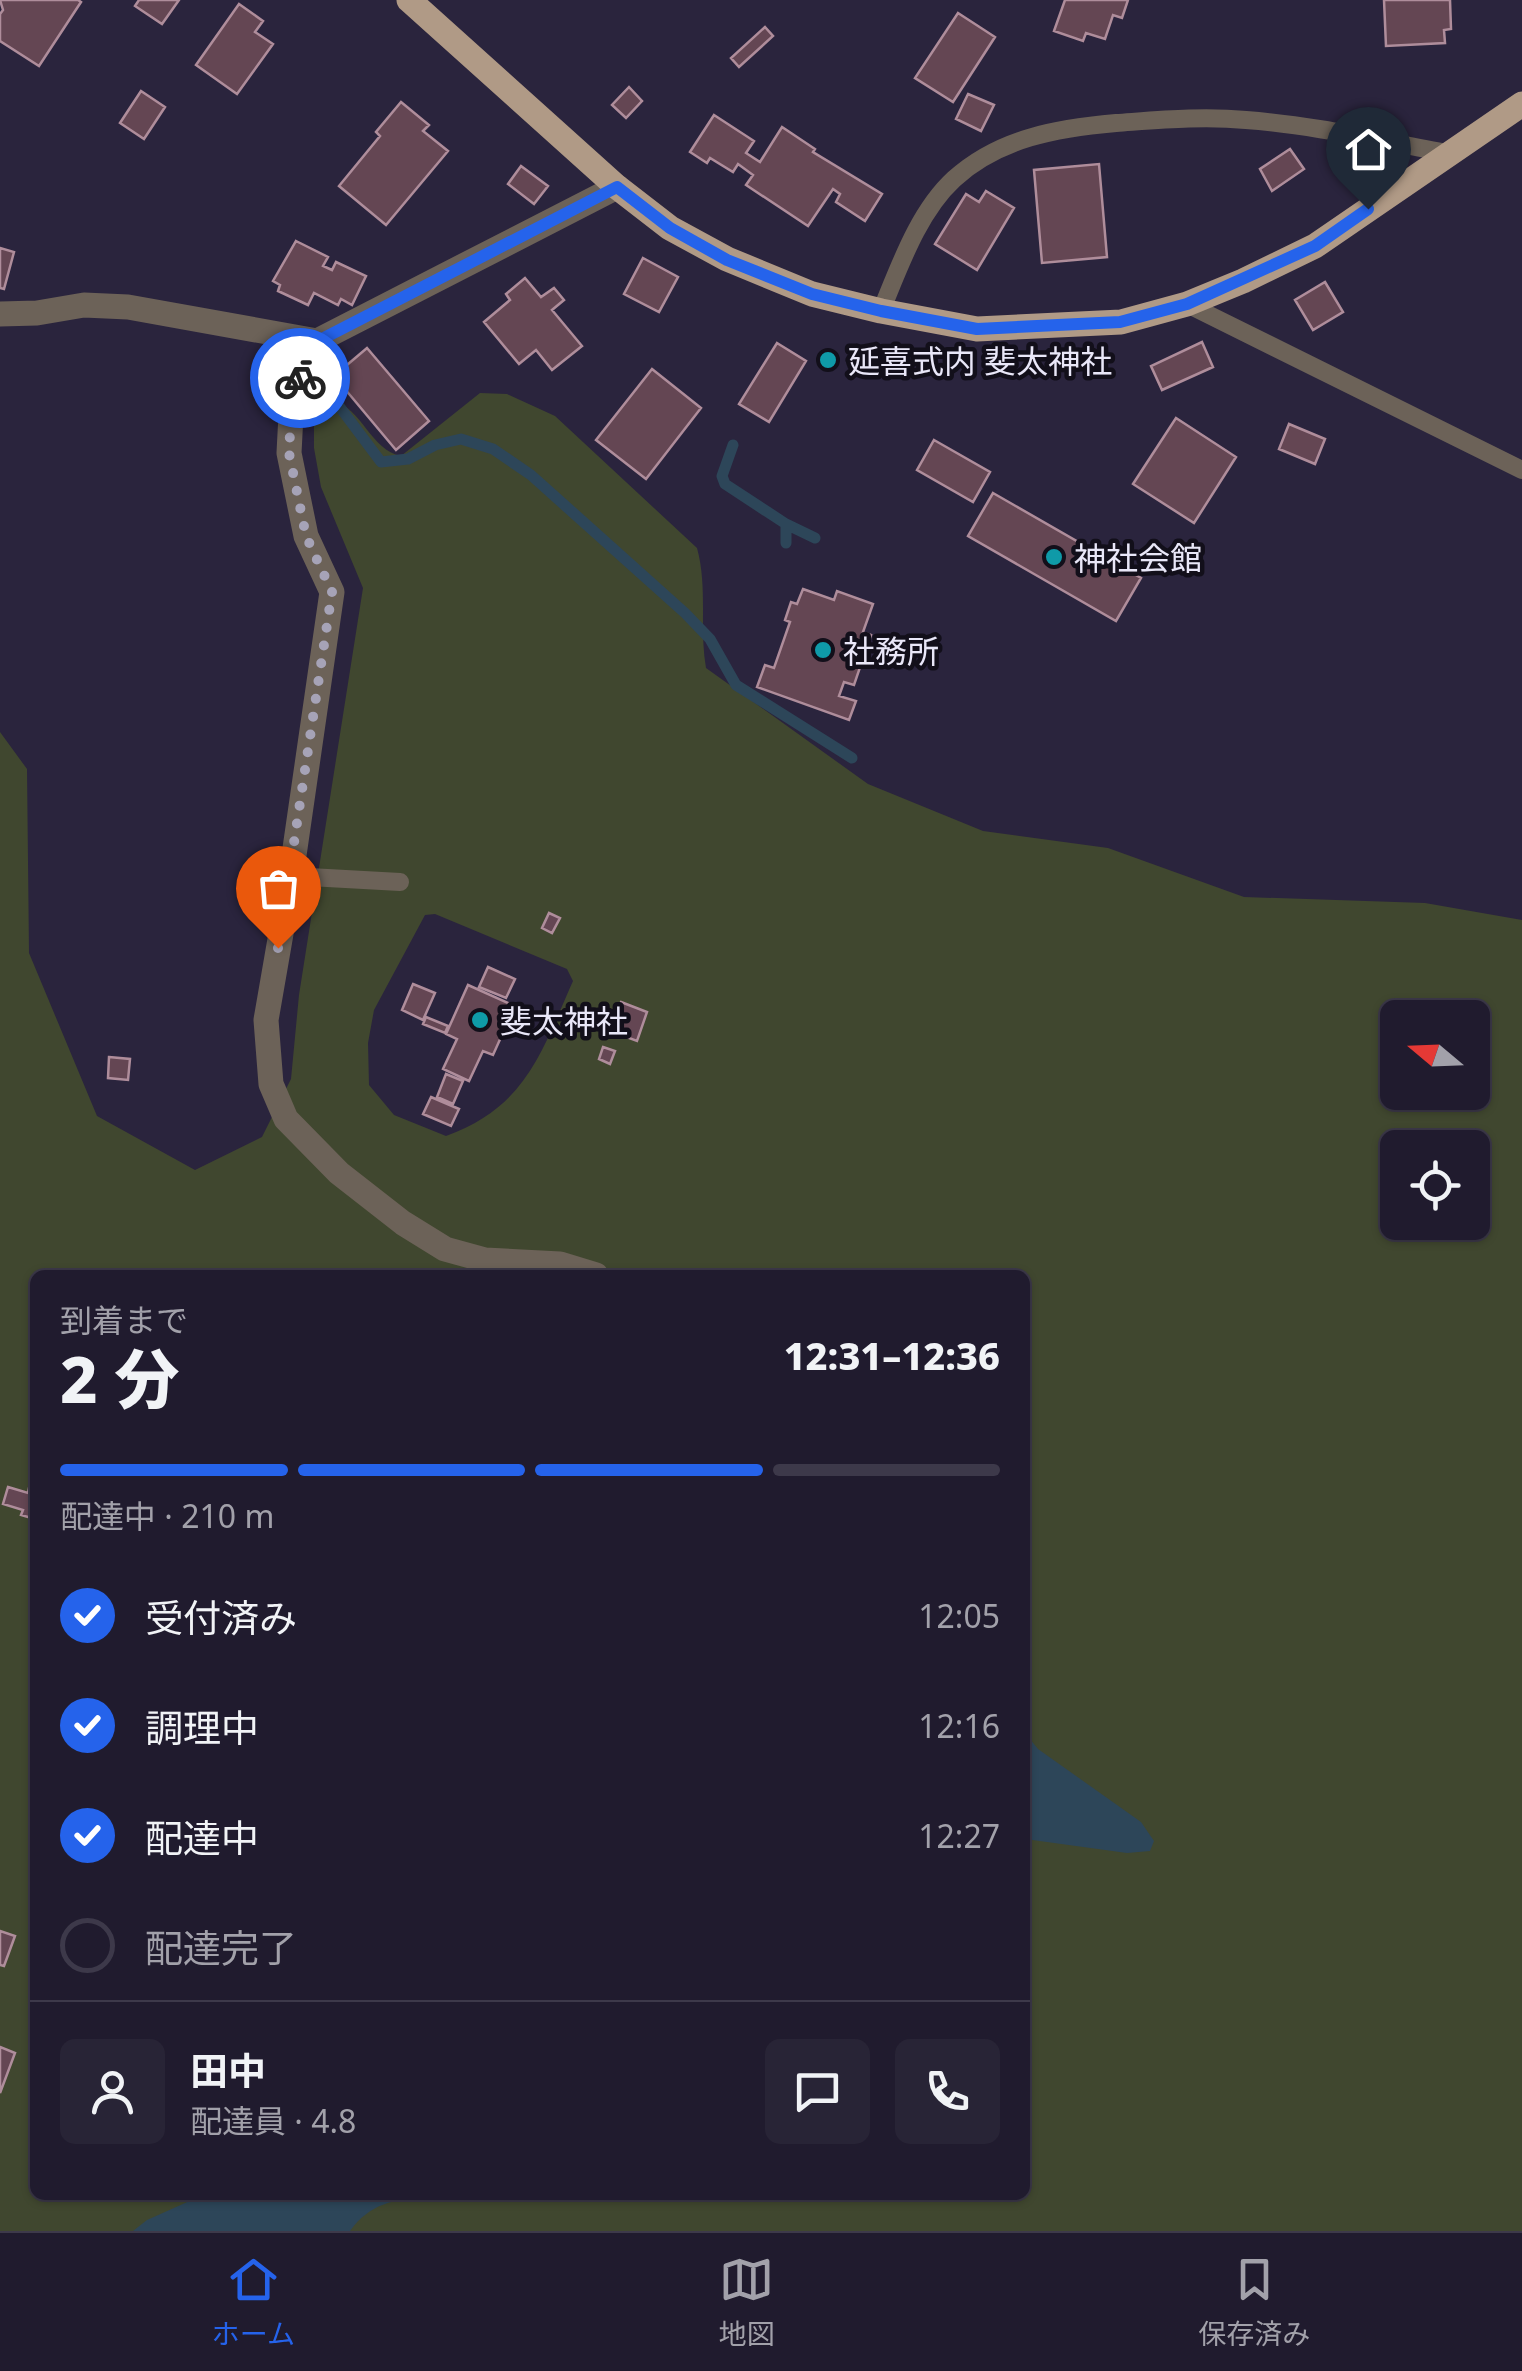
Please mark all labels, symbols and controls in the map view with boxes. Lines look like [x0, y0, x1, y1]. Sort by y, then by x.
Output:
pin [1326, 107, 1411, 210]
icon: home [1341, 122, 1396, 177]
courier [250, 328, 350, 428]
place label: 延喜式内 斐太神社 [848, 339, 1112, 382]
marker: 延喜式内 斐太神社 [817, 349, 839, 371]
icon: bike [273, 351, 328, 406]
place label: 神社会館 [1074, 536, 1202, 579]
marker: 神社会館 [1043, 546, 1065, 568]
place label: 社務所 [843, 629, 939, 672]
marker: 社務所 [812, 639, 834, 661]
pin [236, 846, 321, 949]
icon: bag [251, 861, 306, 916]
place label: 斐太神社 [500, 999, 628, 1042]
north arrow [1380, 1000, 1490, 1110]
map controls [1380, 1000, 1490, 1240]
marker: 斐太神社 [469, 1009, 491, 1031]
button: locate [1380, 1130, 1490, 1240]
text: 到着まで [60, 1298, 188, 1341]
text: 12:31–12:36 [784, 1329, 1000, 1381]
text: 2 分 [60, 1334, 179, 1422]
text: 配達中 · 210 m [60, 1494, 274, 1537]
icon: check [60, 1588, 115, 1643]
text: 受付済み [145, 1591, 297, 1643]
text: 12:05 [918, 1594, 1000, 1637]
icon: check [60, 1698, 115, 1753]
text: 調理中 [145, 1701, 259, 1753]
text: 12:16 [918, 1704, 1000, 1747]
icon: check [60, 1808, 115, 1863]
text: 配達中 [145, 1811, 259, 1863]
text: 12:27 [918, 1814, 1000, 1857]
text: 配達完了 [145, 1921, 297, 1973]
button: person [60, 2039, 165, 2144]
button: chat [765, 2039, 870, 2144]
button: phone [895, 2039, 1000, 2144]
text: 田中 [190, 2044, 266, 2096]
text: 配達員 · 4.8 [190, 2099, 356, 2142]
tab: ホーム [212, 2252, 295, 2352]
tab: 地図 [719, 2252, 775, 2352]
tab: 保存済み [1198, 2252, 1310, 2352]

